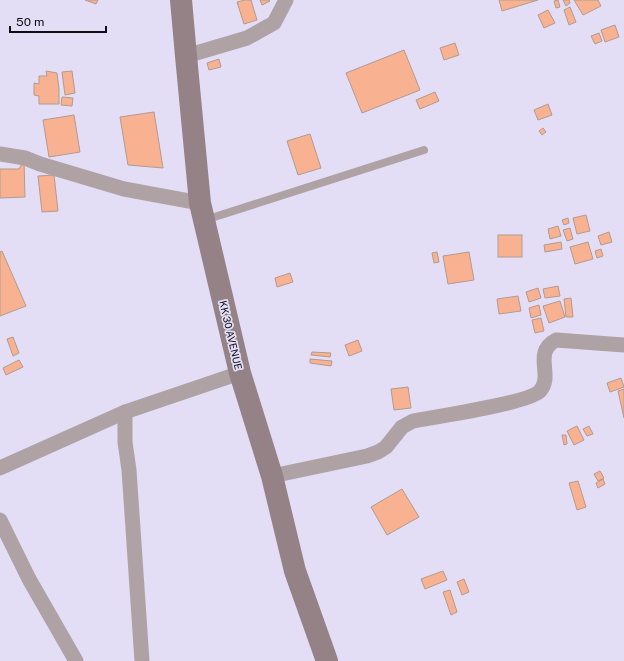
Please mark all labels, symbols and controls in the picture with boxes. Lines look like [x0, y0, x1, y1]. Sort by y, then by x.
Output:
scale bar [10, 8, 106, 34]
text: 50 m [16, 15, 44, 29]
street label: KK 30 AVENUE [217, 299, 245, 371]

